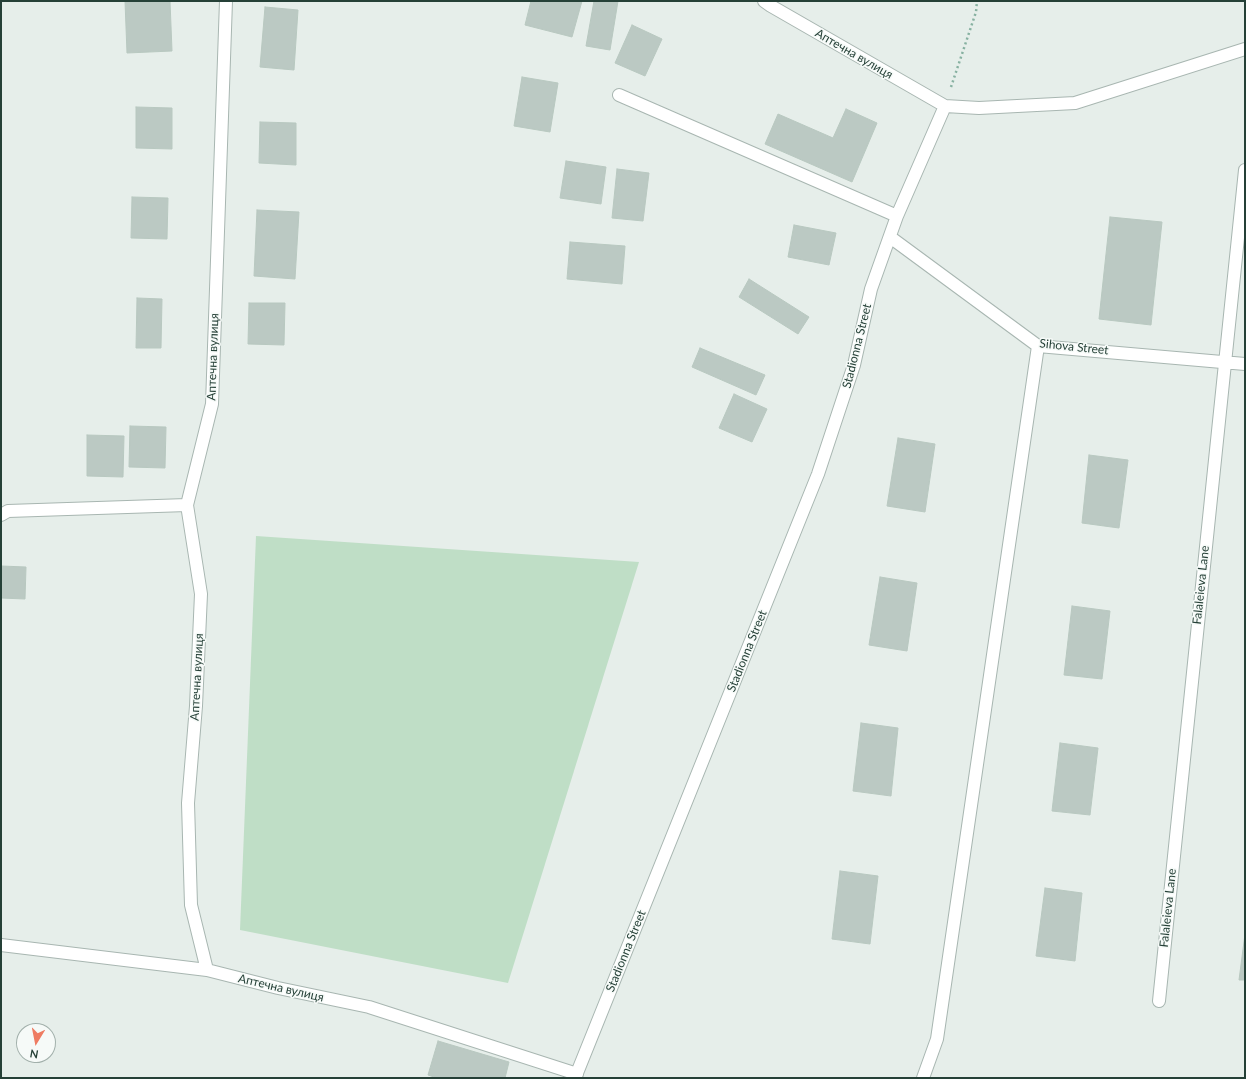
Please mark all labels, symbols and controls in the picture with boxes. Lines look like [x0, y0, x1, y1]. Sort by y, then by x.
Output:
street label: Аптечна вулиця [813, 26, 895, 82]
street label: Stadionna Street [839, 302, 875, 390]
street label: Аптечна вулиця [204, 313, 222, 401]
street label: Sihova Street [1039, 336, 1109, 358]
street label: Falaleieva Lane [1190, 545, 1212, 625]
street label: Stadionna Street [724, 608, 770, 694]
street label: Аптечна вулиця [188, 633, 206, 721]
street label: Falaleieva Lane [1157, 868, 1179, 948]
street label: Stadionna Street [603, 908, 649, 994]
street label: Аптечна вулиця [237, 971, 325, 1005]
north arrow [16, 1023, 56, 1063]
text: N [29, 1047, 39, 1061]

